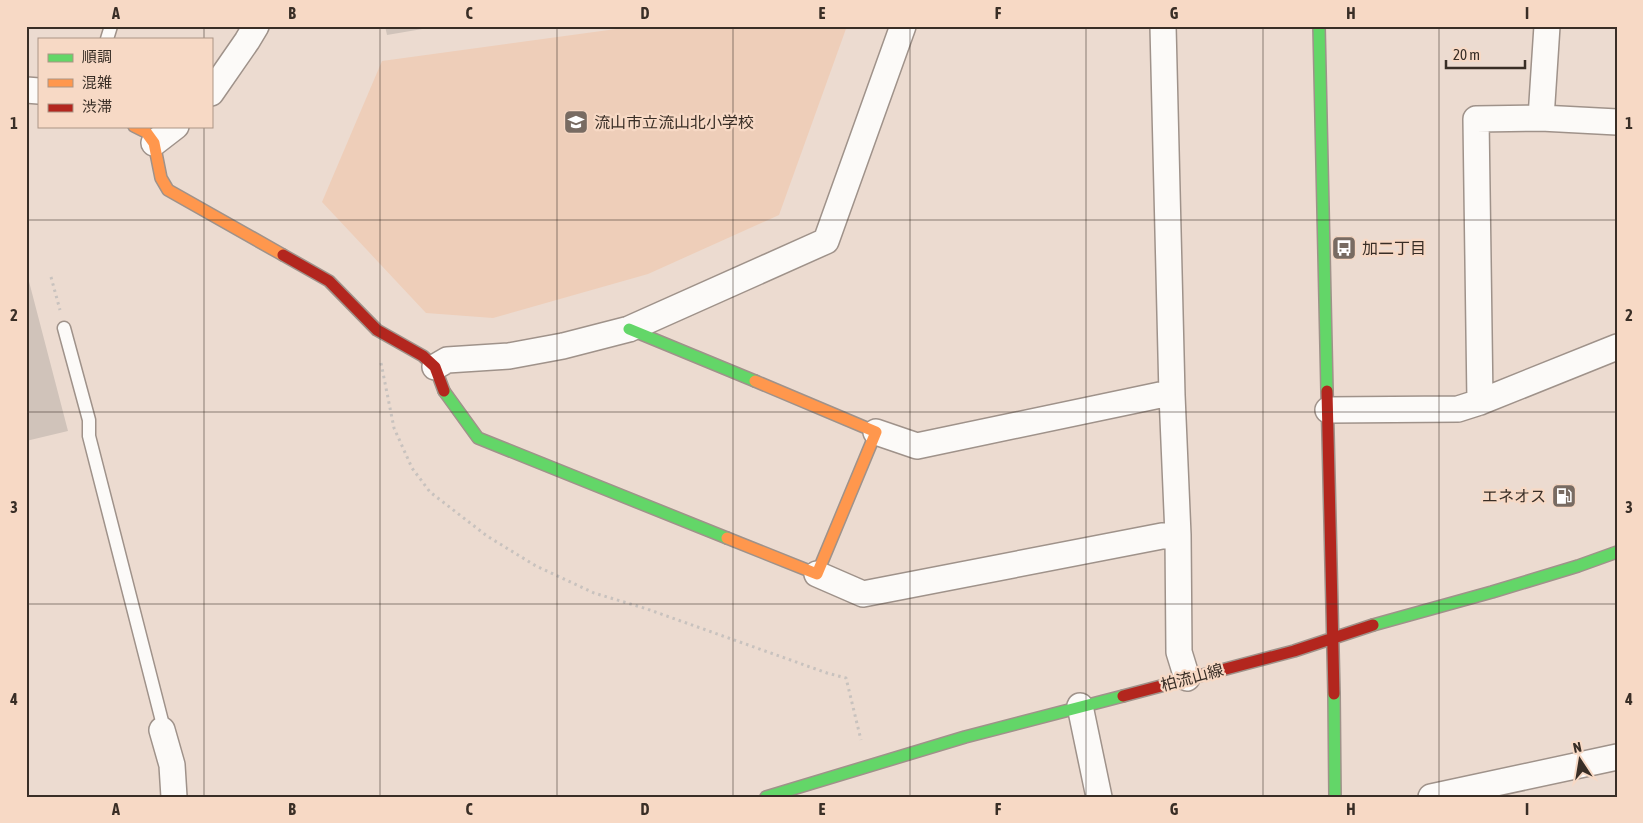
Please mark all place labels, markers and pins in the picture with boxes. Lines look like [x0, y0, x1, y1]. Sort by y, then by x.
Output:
school or university icon: 流山市立流山北小学校 [563, 109, 589, 135]
place label: 流山市立流山北小学校 [594, 113, 754, 131]
bus stop icon: 加二丁目 [1331, 235, 1357, 261]
place label: 加二丁目 [1362, 239, 1426, 257]
fuel station icon: エネオス [1551, 483, 1577, 509]
place label: エネオス [1482, 487, 1546, 505]

